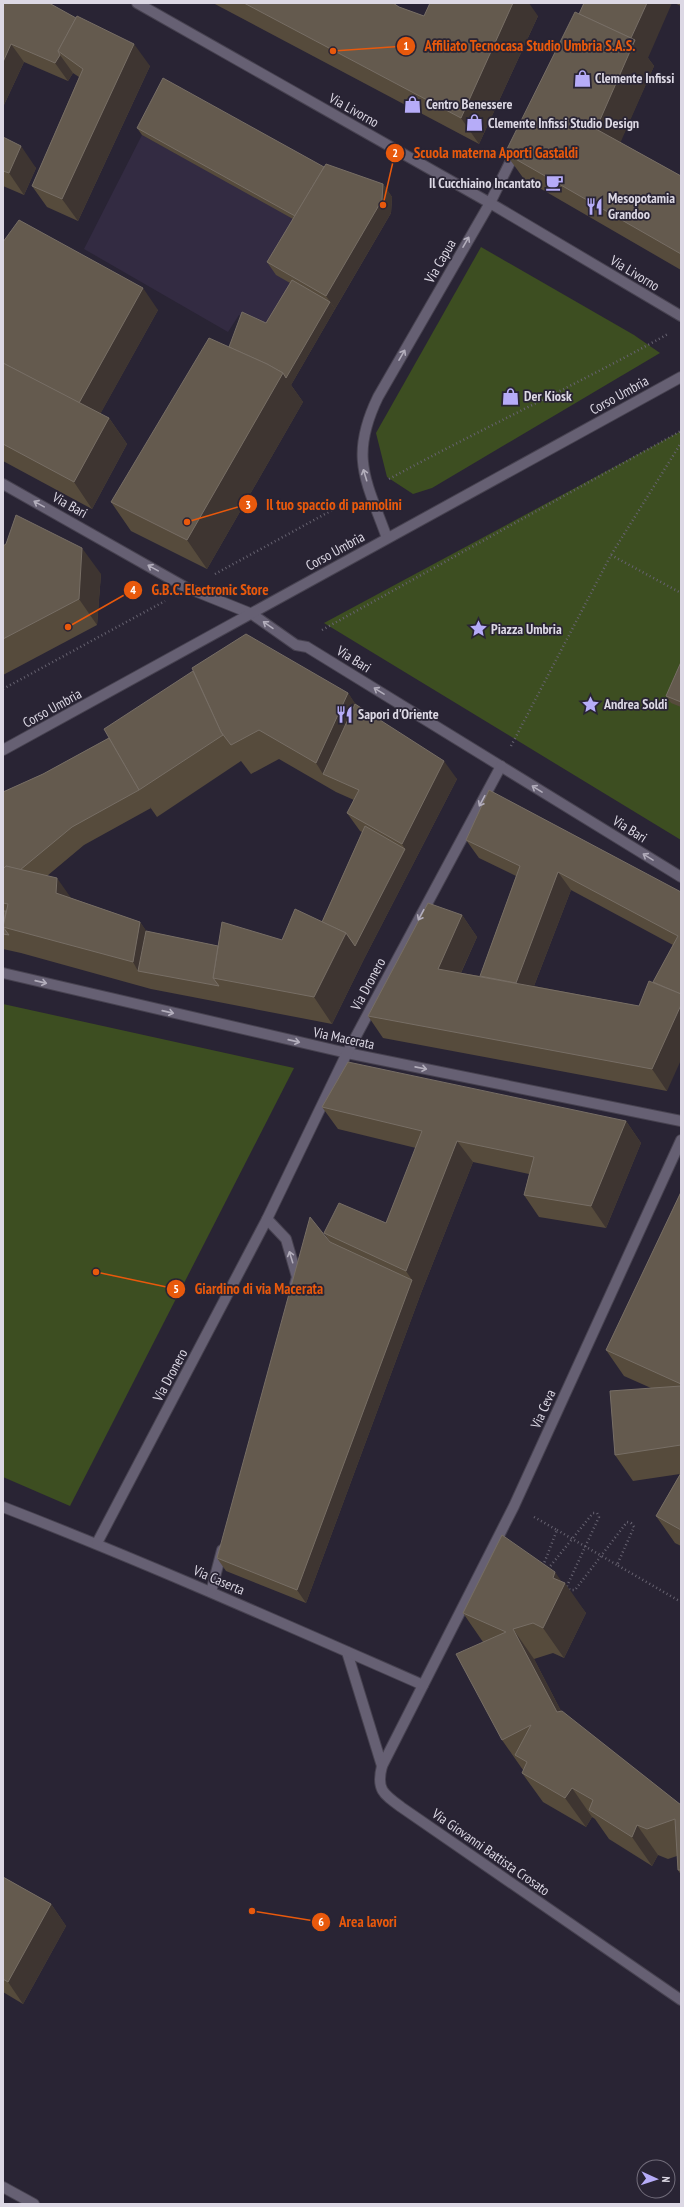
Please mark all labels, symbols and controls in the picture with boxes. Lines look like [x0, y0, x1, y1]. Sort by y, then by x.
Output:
callout: Affiliato Tecnocasa Studio Umbria S.A.S. [396, 33, 643, 60]
text: Affiliato Tecnocasa Studio Umbria S.A.S. [423, 36, 636, 55]
text: 1 [403, 38, 409, 53]
shop icon: Clemente Infissi [572, 68, 592, 88]
place label: Clemente Infissi [595, 69, 674, 87]
street label: Via Livorno [325, 88, 382, 131]
shop icon: Centro Benessere [403, 94, 423, 114]
place label: Centro Benessere [426, 95, 513, 113]
shop icon: Clemente Infissi Studio Design [465, 113, 485, 133]
place label: Clemente Infissi Studio Design [488, 114, 639, 132]
callout: Scuola materna Aporti Gastaldi [385, 140, 587, 167]
text: Scuola materna Aporti Gastaldi [414, 143, 578, 162]
text: 2 [392, 145, 398, 160]
cafe icon: Il Cucchiaino Incantato [544, 173, 564, 193]
place label: Il Cucchiaino Incantato [429, 174, 541, 192]
place label: Mesopotamia Grandoo [608, 189, 675, 223]
restaurant icon: Mesopotamia Grandoo [585, 196, 605, 216]
street label: Via Capua [420, 236, 460, 287]
one-way arrow [463, 236, 471, 248]
street label: Via Livorno [606, 251, 663, 295]
one-way arrow [399, 349, 406, 361]
street label: Corso Umbria [586, 371, 652, 419]
shop icon: Der Kiosk [501, 386, 521, 406]
place label: Der Kiosk [524, 387, 572, 405]
one-way arrow [361, 469, 368, 482]
street label: Via Bari [49, 488, 91, 522]
callout: Il tuo spaccio di pannolini [238, 491, 410, 518]
text: Il tuo spaccio di pannolini [266, 495, 402, 514]
text: 3 [245, 497, 251, 512]
one-way arrow [34, 500, 46, 508]
street label: Corso Umbria [302, 527, 368, 575]
one-way arrow [147, 564, 159, 572]
callout: G.B.C. Electronic Store [123, 577, 277, 604]
text: G.B.C. Electronic Store [151, 580, 269, 599]
text: 4 [130, 582, 136, 597]
place icon: Piazza Umbria [468, 619, 488, 639]
place label: Piazza Umbria [491, 620, 562, 638]
one-way arrow [262, 621, 273, 629]
street label: Via Bari [333, 641, 375, 676]
street label: Corso Umbria [19, 684, 85, 732]
one-way arrow [374, 687, 385, 695]
place icon: Andrea Soldi [581, 694, 601, 714]
place label: Andrea Soldi [603, 695, 667, 713]
restaurant icon: Sapori d'Oriente [335, 704, 355, 724]
place label: Sapori d'Oriente [358, 705, 439, 723]
one-way arrow [531, 784, 543, 792]
one-way arrow [478, 795, 485, 807]
street label: Via Bari [609, 811, 651, 846]
one-way arrow [642, 852, 654, 860]
one-way arrow [416, 909, 424, 921]
street label: Via Dronero [346, 955, 389, 1014]
one-way arrow [34, 979, 47, 986]
one-way arrow [161, 1008, 174, 1016]
street label: Via Macerata [311, 1023, 376, 1053]
one-way arrow [287, 1038, 300, 1046]
one-way arrow [414, 1065, 427, 1073]
one-way arrow [287, 1251, 294, 1264]
callout: Giardino di via Macerata [166, 1276, 331, 1303]
text: Giardino di via Macerata [195, 1279, 323, 1298]
text: 5 [173, 1281, 179, 1296]
street label: Via Dronero [148, 1346, 191, 1405]
street label: Via Ceva [526, 1387, 559, 1432]
street label: Via Caserta [190, 1561, 247, 1599]
street label: Via Giovanni Battista Crosato [428, 1804, 553, 1899]
callout: Area lavori [311, 1908, 405, 1935]
text: Area lavori [338, 1912, 397, 1931]
text: 6 [318, 1914, 324, 1929]
north arrow [636, 2159, 676, 2199]
text: N [659, 2176, 673, 2183]

